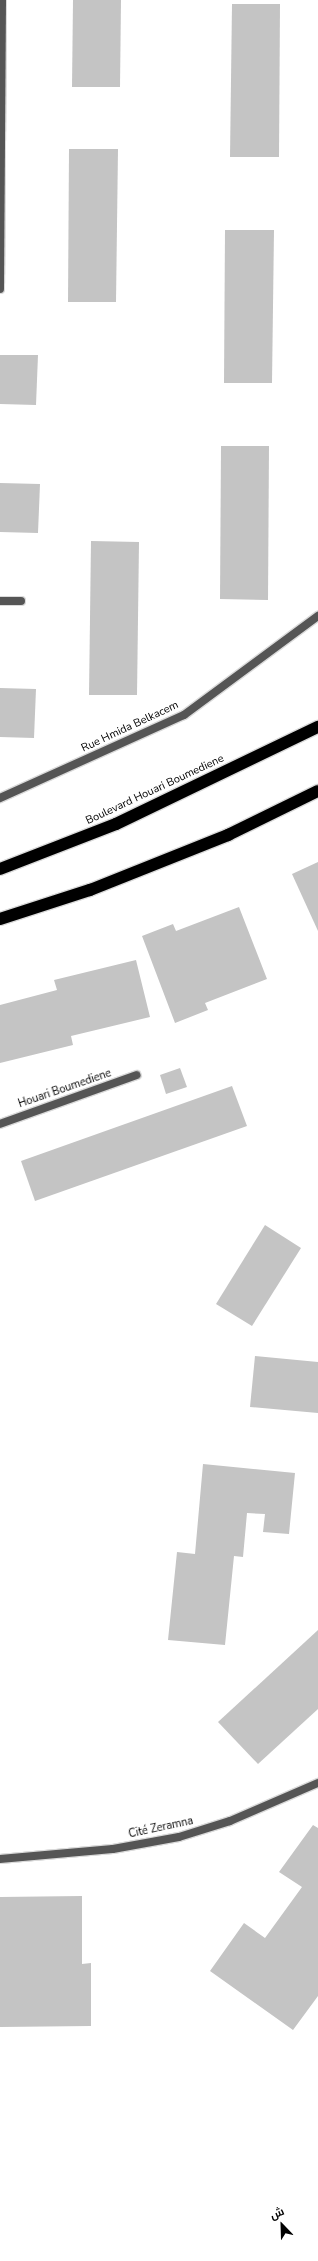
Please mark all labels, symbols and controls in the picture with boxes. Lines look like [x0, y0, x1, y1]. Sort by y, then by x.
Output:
street label: Rue Hmida Belkacem [79, 699, 181, 755]
street label: Boulevard Houari Boumediene [84, 752, 226, 828]
street label: Houari Boumediene [17, 1067, 113, 1111]
street label: Cité Zeramna [127, 1815, 195, 1841]
text: ش [268, 2204, 287, 2223]
north arrow [262, 2205, 302, 2245]

